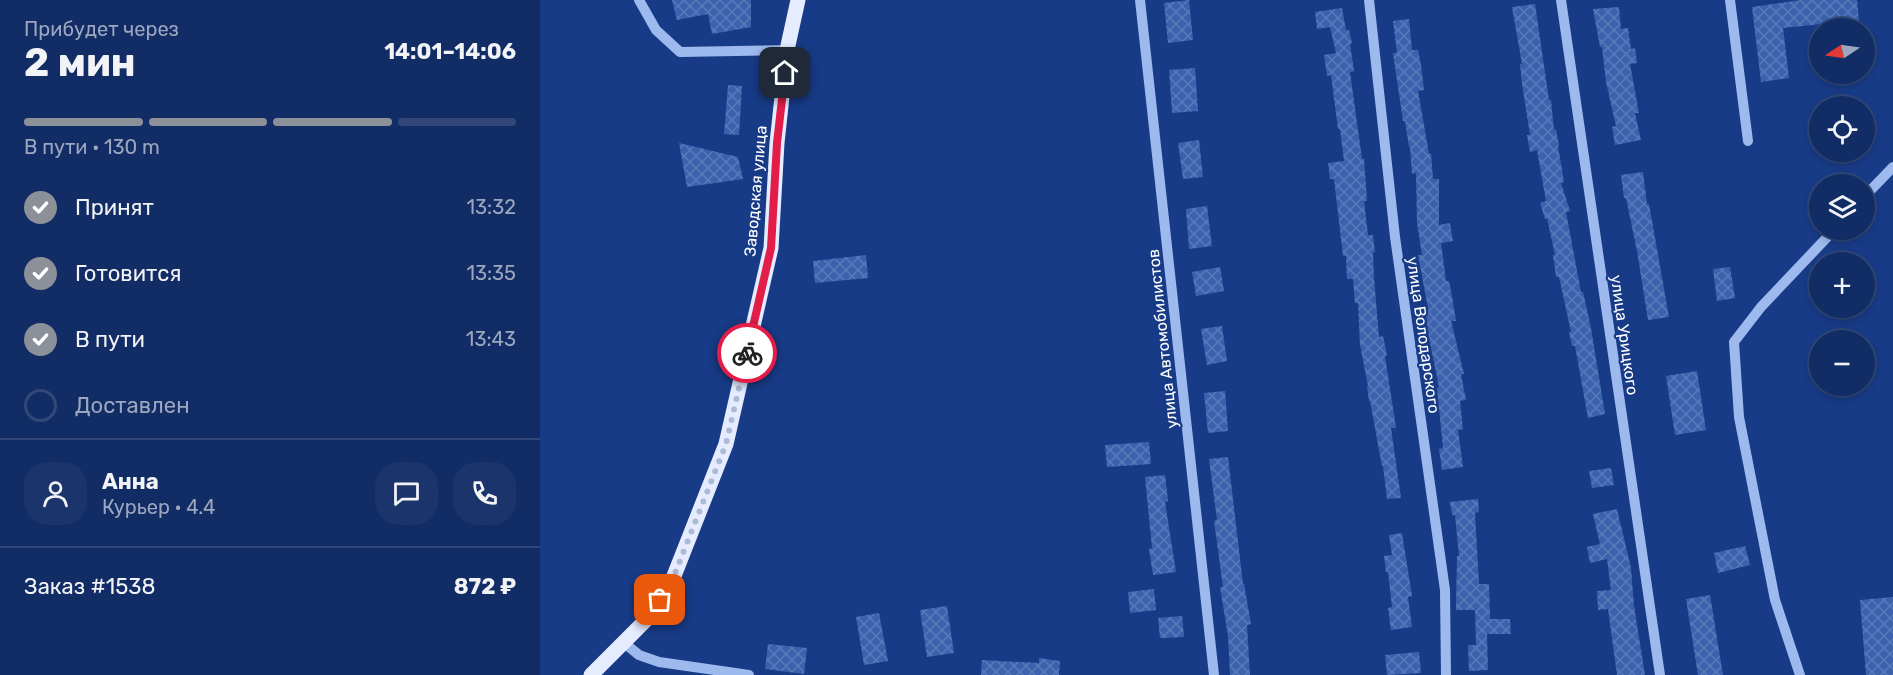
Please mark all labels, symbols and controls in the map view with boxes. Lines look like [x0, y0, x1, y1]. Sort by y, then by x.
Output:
text: Прибудет через [24, 17, 179, 41]
north arrow [1809, 18, 1875, 84]
map controls [1809, 18, 1875, 396]
text: 14:01–14:06 [384, 38, 516, 65]
text: 2 мин [24, 40, 136, 86]
pin [759, 47, 810, 98]
icon: home [768, 56, 801, 89]
button: locate [1809, 96, 1875, 162]
street label: Заводская улица [740, 125, 771, 257]
text: В пути · 130 m [24, 135, 160, 159]
button: layers [1809, 174, 1875, 240]
icon: check [24, 191, 57, 224]
text: Принят [75, 194, 154, 221]
text: 13:32 [467, 195, 516, 219]
street label: улица Автомобилистов [1144, 248, 1181, 430]
button: + [1809, 252, 1875, 318]
street label: улица Володарского [1403, 255, 1444, 415]
icon: check [24, 257, 57, 290]
text: Готовится [75, 260, 181, 287]
text: 13:35 [466, 261, 516, 285]
street label: улица Урицкого [1607, 274, 1642, 396]
icon: check [24, 323, 57, 356]
courier [717, 323, 777, 383]
text: В пути [75, 326, 145, 353]
text: 13:43 [466, 327, 516, 351]
button: − [1809, 330, 1875, 396]
icon: bike [731, 337, 764, 370]
text: Доставлен [75, 392, 190, 419]
button: person [24, 462, 87, 525]
button: chat [375, 462, 438, 525]
button: phone [453, 462, 516, 525]
text: Анна [102, 468, 159, 495]
text: Курьер · 4.4 [102, 495, 215, 519]
text: Заказ #1538 [24, 573, 155, 600]
text: 872 ₽ [454, 573, 516, 600]
pin [634, 574, 685, 625]
icon: bag [643, 583, 676, 616]

